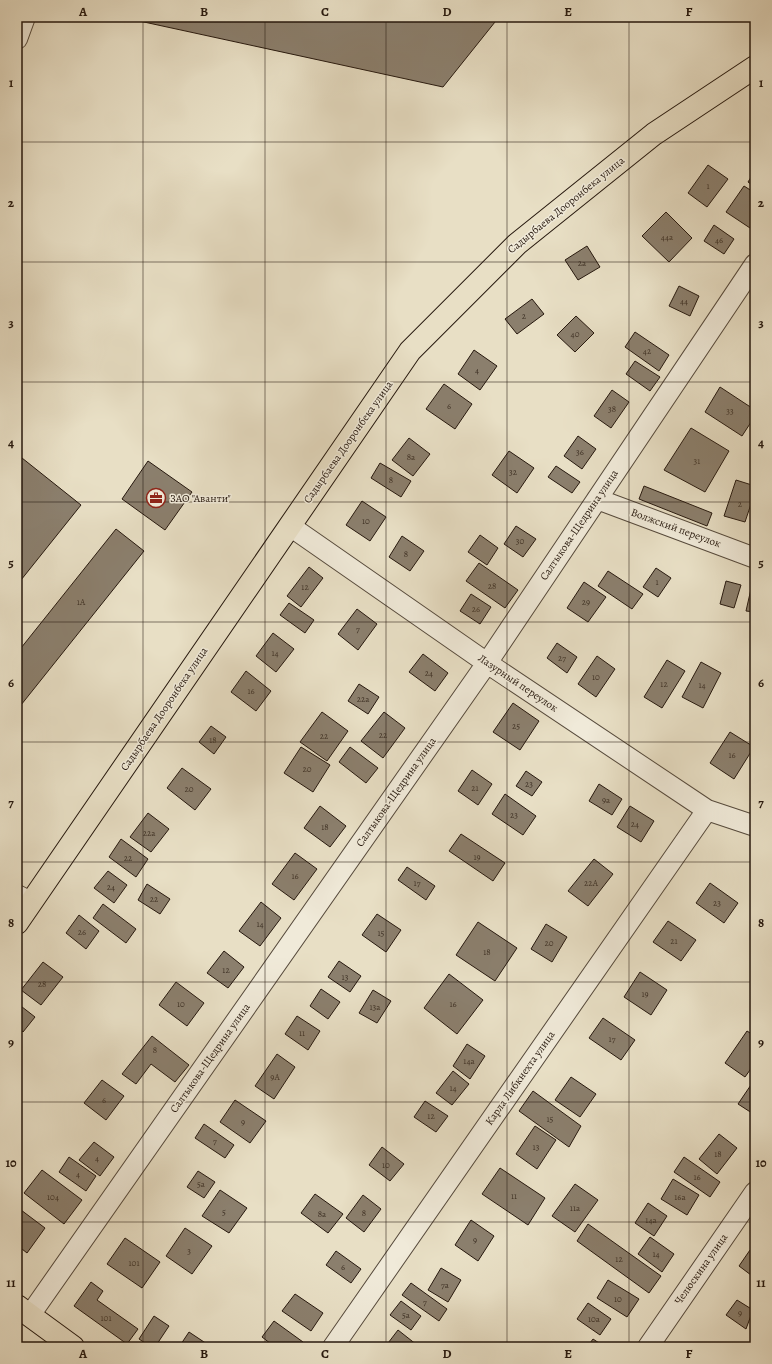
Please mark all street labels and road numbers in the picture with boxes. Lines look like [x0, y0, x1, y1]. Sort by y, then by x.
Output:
street label: Садырбаева Дооронбека улица [504, 153, 628, 257]
street label: Садырбаева Дооронбека улица [300, 377, 397, 506]
street label: Салтыкова-Щедрина улица [536, 466, 622, 583]
street label: Волжский переулок [629, 505, 723, 551]
street label: Садырбаева Дооронбека улица [117, 643, 212, 774]
street label: Лазурный переулок [475, 651, 561, 716]
street label: Салтыкова-Щедрина улица [352, 733, 440, 850]
street label: Салтыкова-Щедрина улица [166, 999, 254, 1116]
street label: Карла Либкнехта улица [482, 1027, 559, 1128]
street label: Челюскина улица [671, 1230, 732, 1308]

